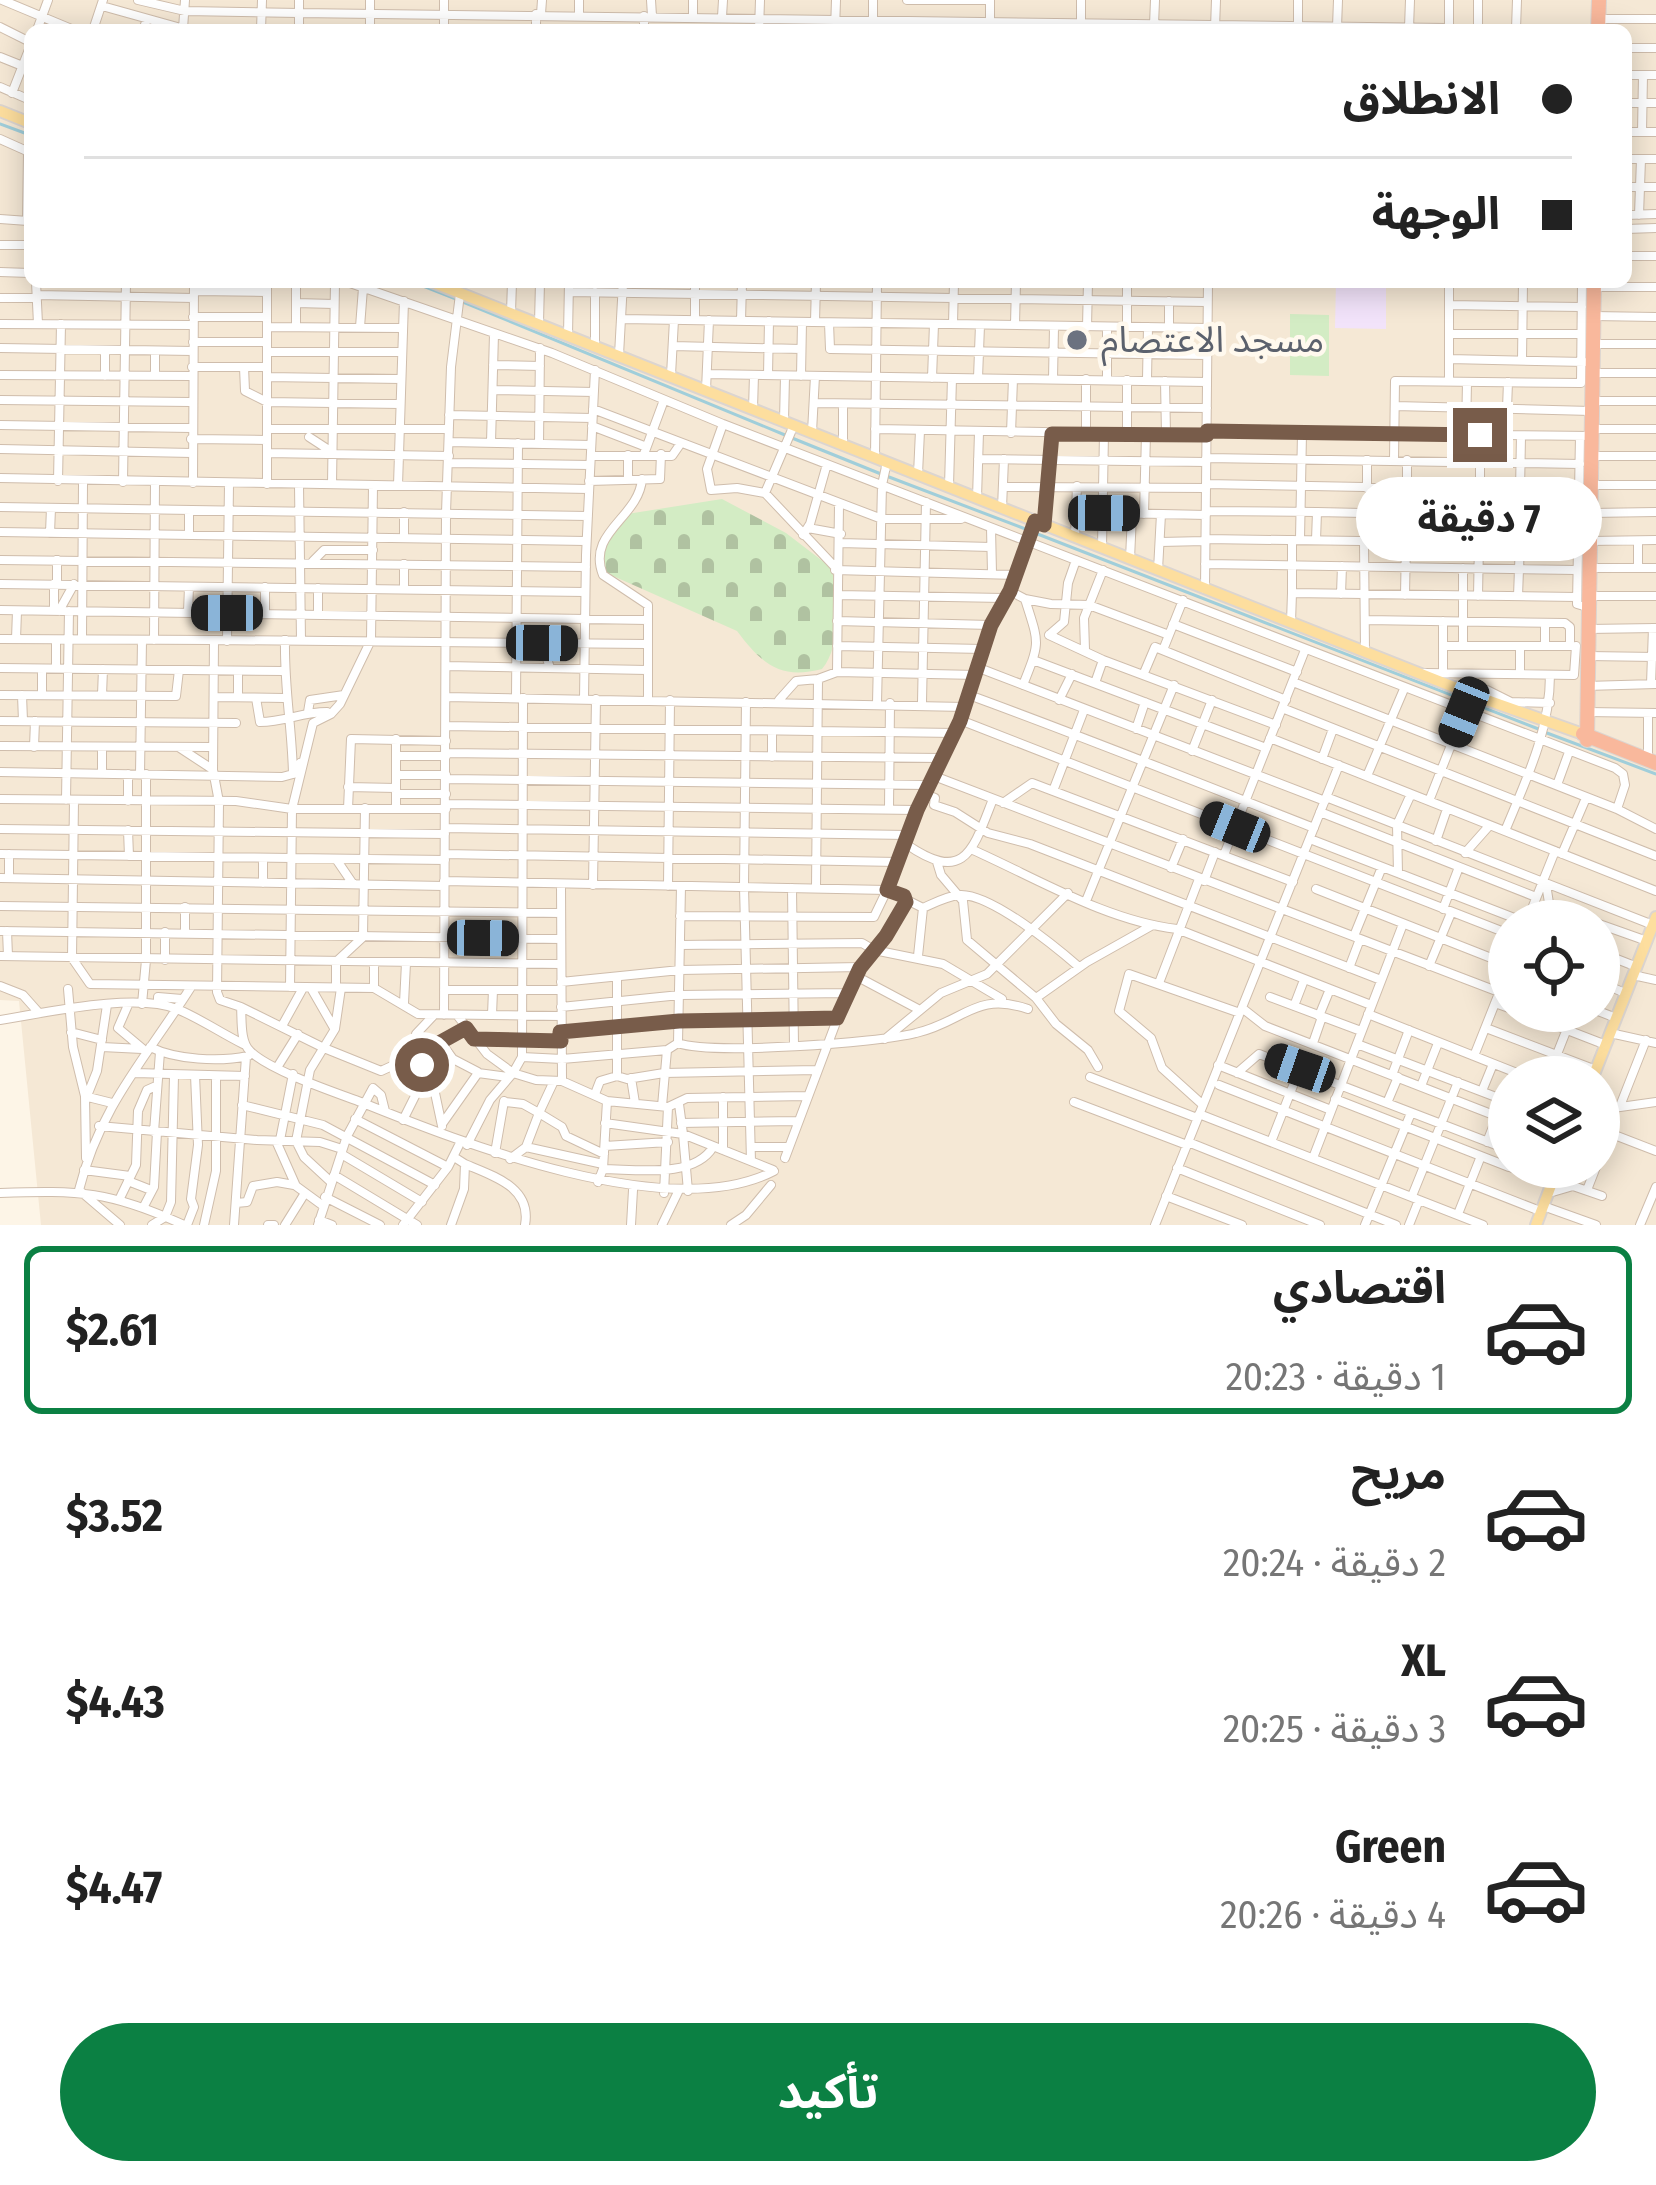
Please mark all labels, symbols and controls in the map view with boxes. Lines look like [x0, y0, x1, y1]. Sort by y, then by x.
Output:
text: الانطلاق [1343, 72, 1500, 126]
text: الوجهة [1372, 187, 1500, 241]
place label: مسجد الاعتصام [1101, 318, 1324, 367]
marker: مسجد الاعتصام [1064, 327, 1090, 353]
route end [1453, 408, 1507, 462]
callout: 7 دقيقة [1357, 477, 1603, 561]
car [1068, 494, 1140, 532]
text: 7 دقيقة [1418, 496, 1540, 542]
car [191, 595, 263, 631]
car [506, 624, 578, 662]
car [1434, 672, 1494, 752]
car [1195, 797, 1275, 857]
map controls [1488, 900, 1620, 1188]
button: locate [1488, 900, 1620, 1032]
car [447, 919, 519, 957]
route start [395, 1038, 449, 1092]
car [1260, 1039, 1340, 1097]
button: layers [1488, 1056, 1620, 1188]
text: اقتصادي [1273, 1261, 1446, 1315]
icon: car [1482, 1276, 1590, 1384]
text: $2.61 [66, 1303, 159, 1357]
text: 1 دقيقة · 20:23 [1226, 1354, 1446, 1400]
text: مريح [1351, 1447, 1446, 1501]
icon: car [1482, 1462, 1590, 1570]
text: $3.52 [66, 1489, 163, 1543]
text: 2 دقيقة · 20:24 [1223, 1540, 1446, 1586]
text: XL [1401, 1634, 1446, 1688]
icon: car [1482, 1648, 1590, 1756]
text: $4.43 [66, 1675, 165, 1729]
text: 3 دقيقة · 20:25 [1223, 1706, 1446, 1752]
text: Green [1335, 1820, 1446, 1874]
icon: car [1482, 1834, 1590, 1942]
text: $4.47 [66, 1861, 162, 1915]
text: 4 دقيقة · 20:26 [1220, 1892, 1446, 1938]
button: تأكيد [60, 2023, 1596, 2161]

